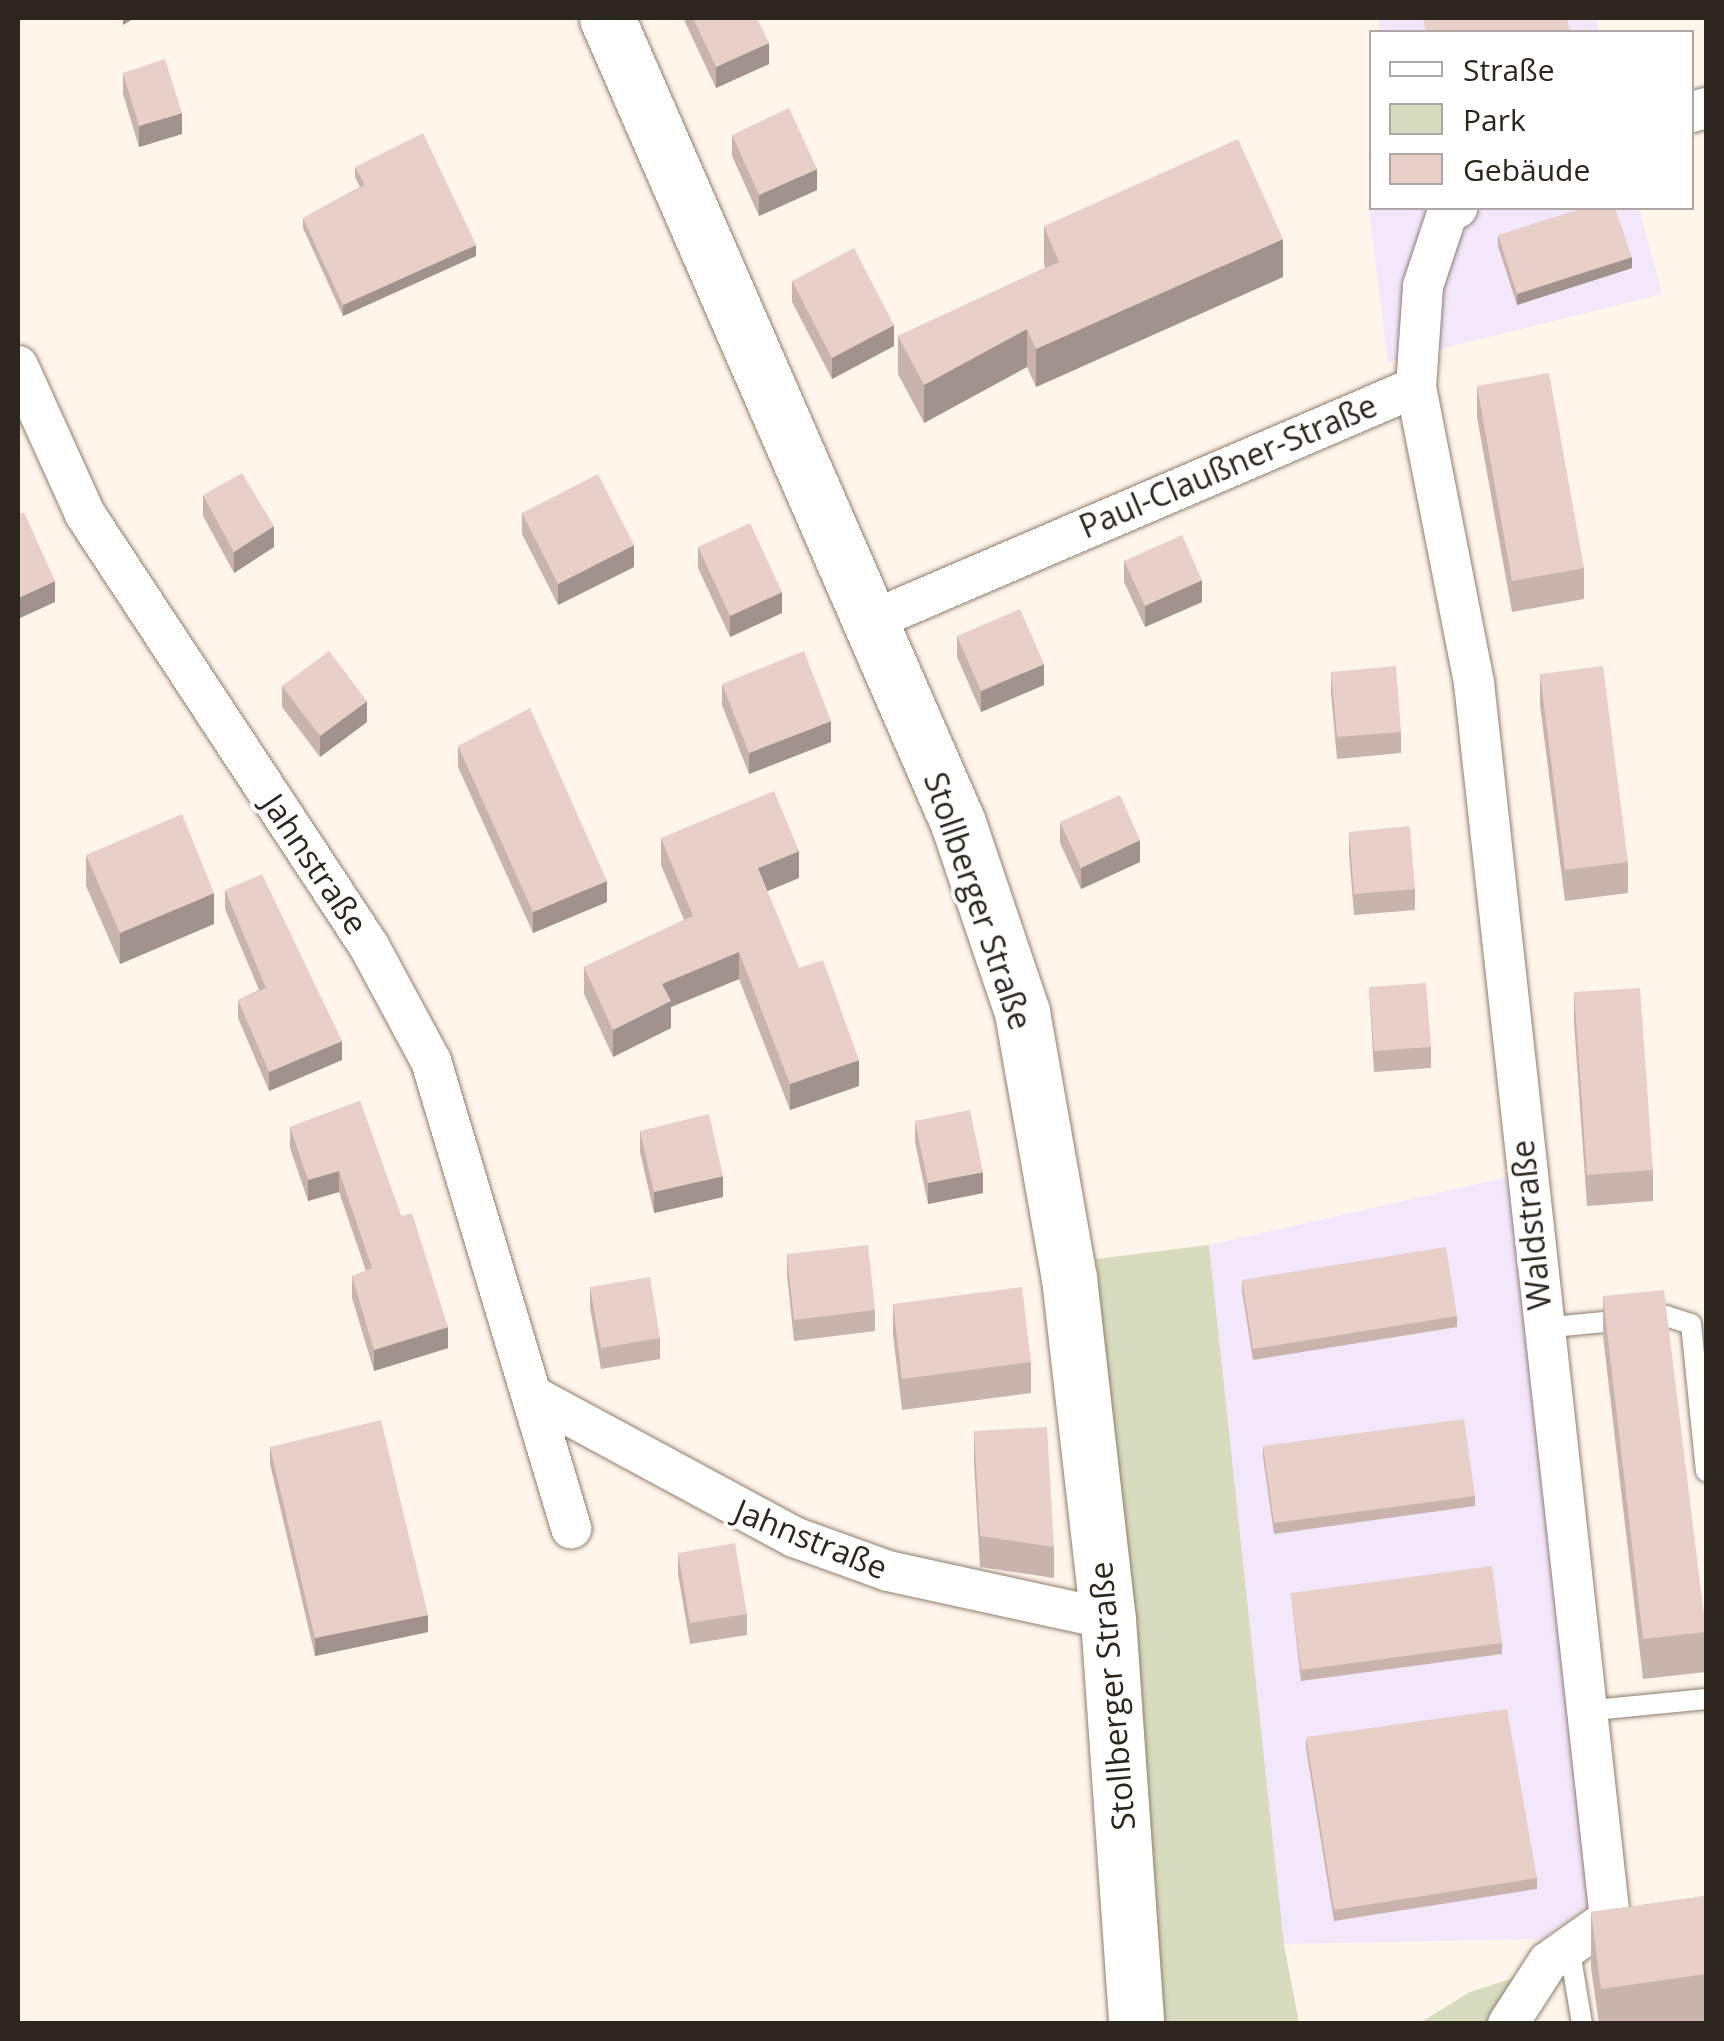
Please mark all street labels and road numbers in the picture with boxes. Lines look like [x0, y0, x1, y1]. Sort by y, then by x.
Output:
street label: Paul-Claußner-Straße [1074, 386, 1382, 546]
street label: Stollberger Straße [916, 767, 1040, 1035]
street label: Jahnstraße [254, 787, 376, 941]
street label: Waldstraße [1503, 1138, 1559, 1312]
street label: Jahnstraße [729, 1491, 893, 1587]
street label: Stollberger Straße [1081, 1560, 1143, 1832]

